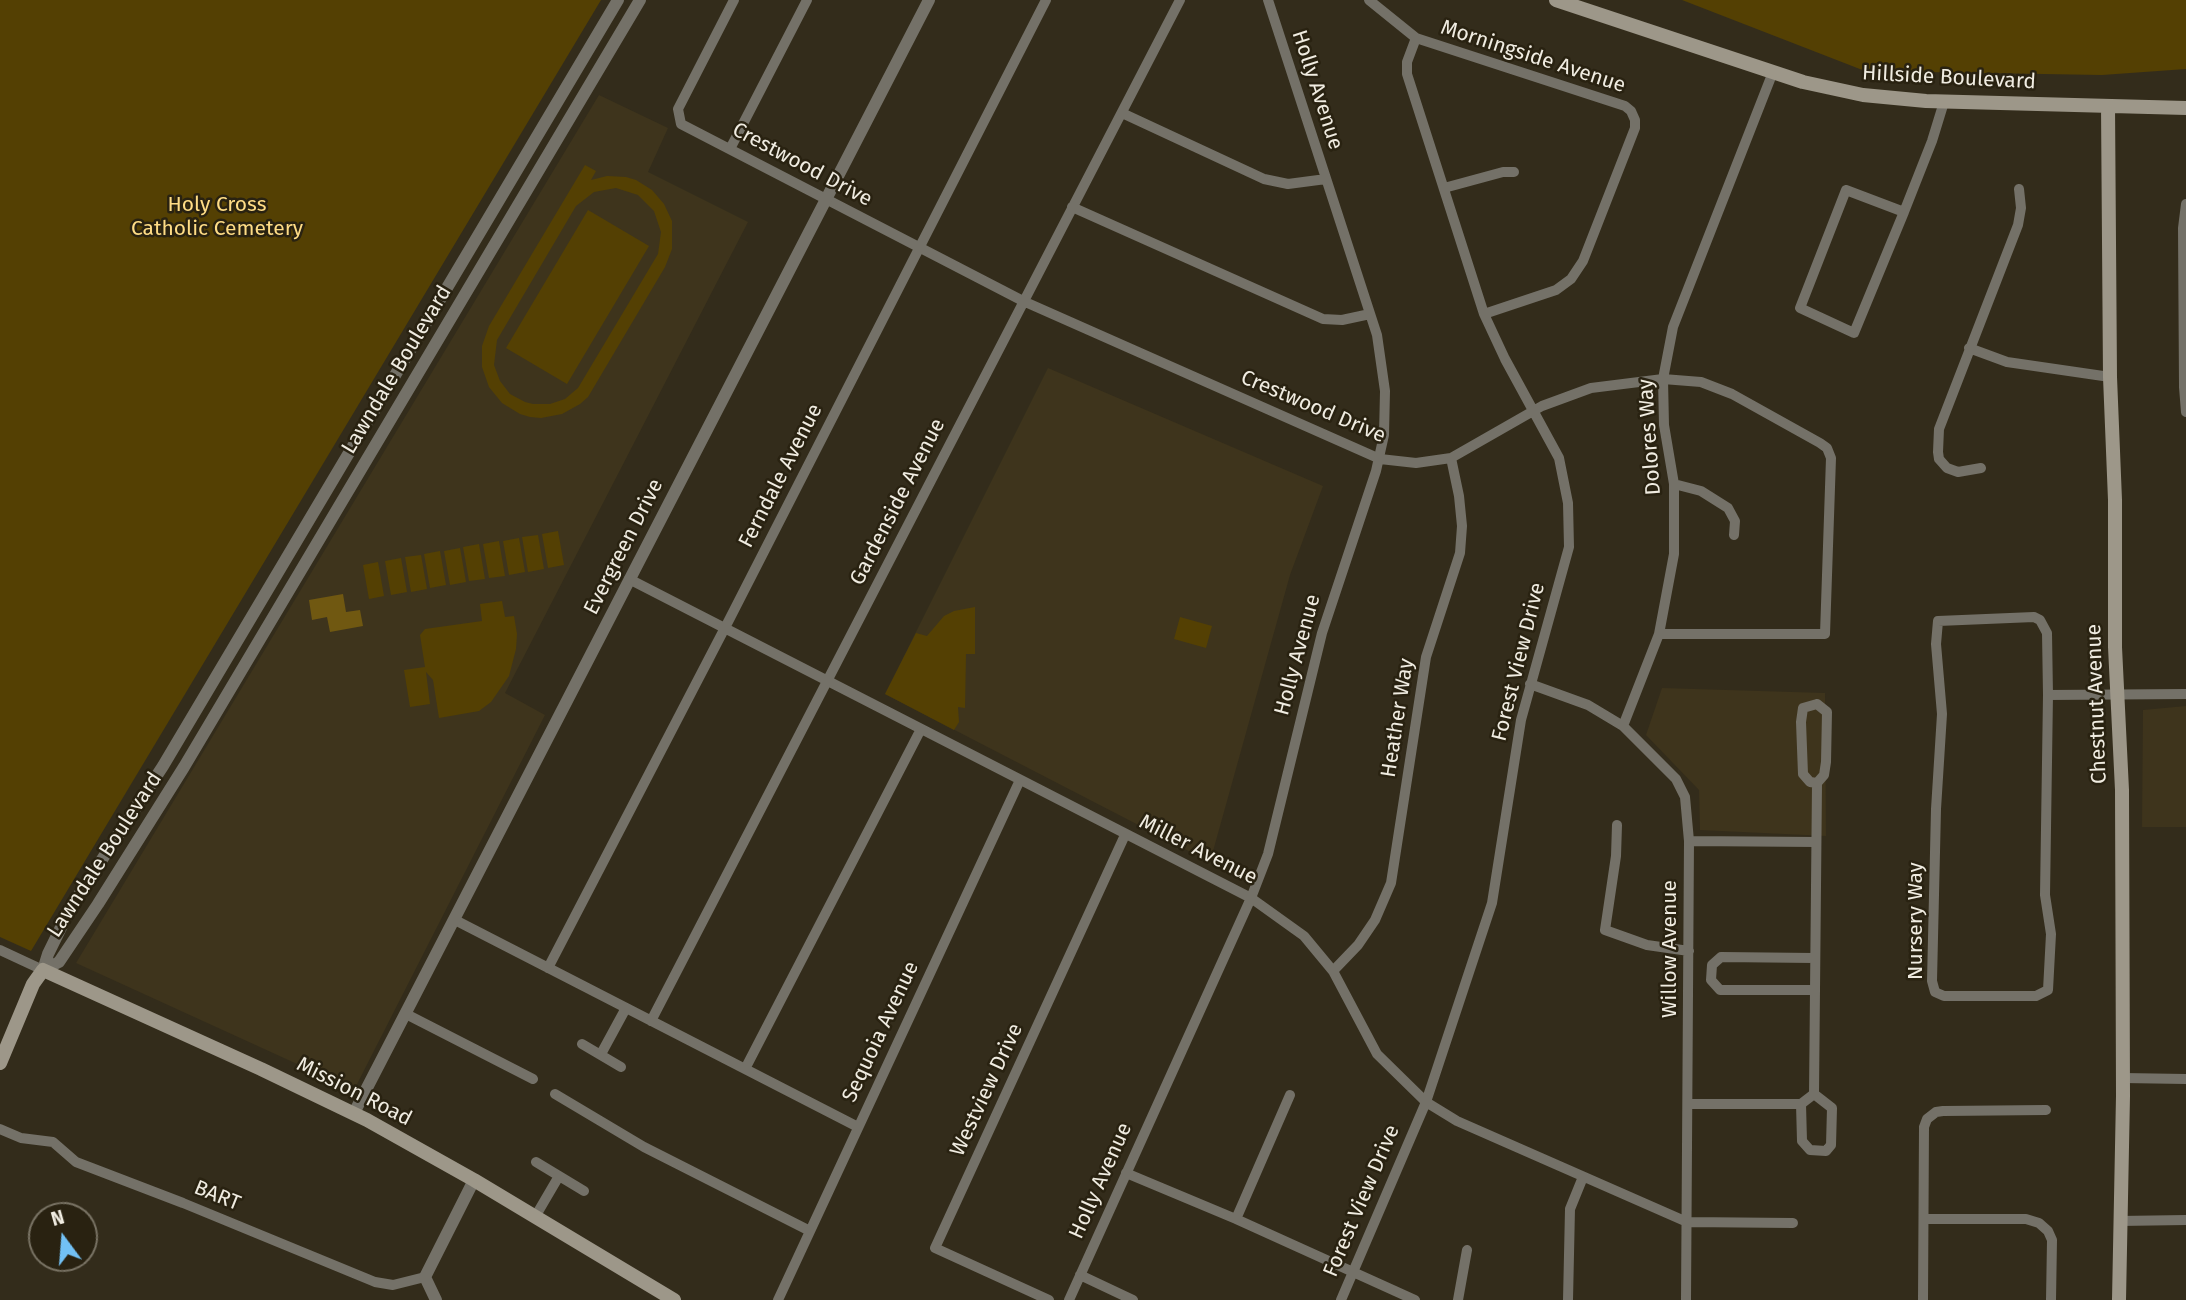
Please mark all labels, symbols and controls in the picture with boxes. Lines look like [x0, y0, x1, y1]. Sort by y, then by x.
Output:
street label: Morningside Avenue [1437, 15, 1629, 99]
street label: Holly Avenue [1286, 27, 1348, 153]
street label: Hillside Boulevard [1861, 61, 2037, 95]
street label: Crestwood Drive [728, 118, 876, 212]
park label: Holy Cross Catholic Cemetery [131, 192, 303, 242]
street label: Lawndale Boulevard [337, 281, 457, 459]
street label: Crestwood Drive [1237, 365, 1389, 449]
street label: Dolores Way [1633, 378, 1667, 496]
street label: Ferndale Avenue [734, 400, 828, 552]
street label: Gardenside Avenue [845, 415, 951, 589]
street label: Evergreen Drive [579, 475, 669, 619]
street label: Forest View Drive [1487, 580, 1551, 744]
street label: Holly Avenue [1270, 592, 1326, 718]
street label: Chestnut Avenue [2082, 624, 2112, 784]
street label: Heather Way [1376, 657, 1420, 779]
street label: Lawndale Boulevard [42, 768, 168, 942]
street label: Miller Avenue [1135, 809, 1261, 891]
street label: Nursery Way [1903, 862, 1929, 980]
street label: Willow Avenue [1657, 880, 1683, 1018]
street label: Sequoia Avenue [837, 958, 925, 1106]
street label: Westview Drive [945, 1020, 1029, 1160]
street label: Mission Road [292, 1052, 416, 1132]
street label: Holly Avenue [1064, 1119, 1138, 1243]
street label: Forest View Drive [1319, 1121, 1405, 1281]
street label: BART [190, 1175, 244, 1217]
north arrow [28, 1202, 98, 1272]
text: N [48, 1205, 67, 1231]

